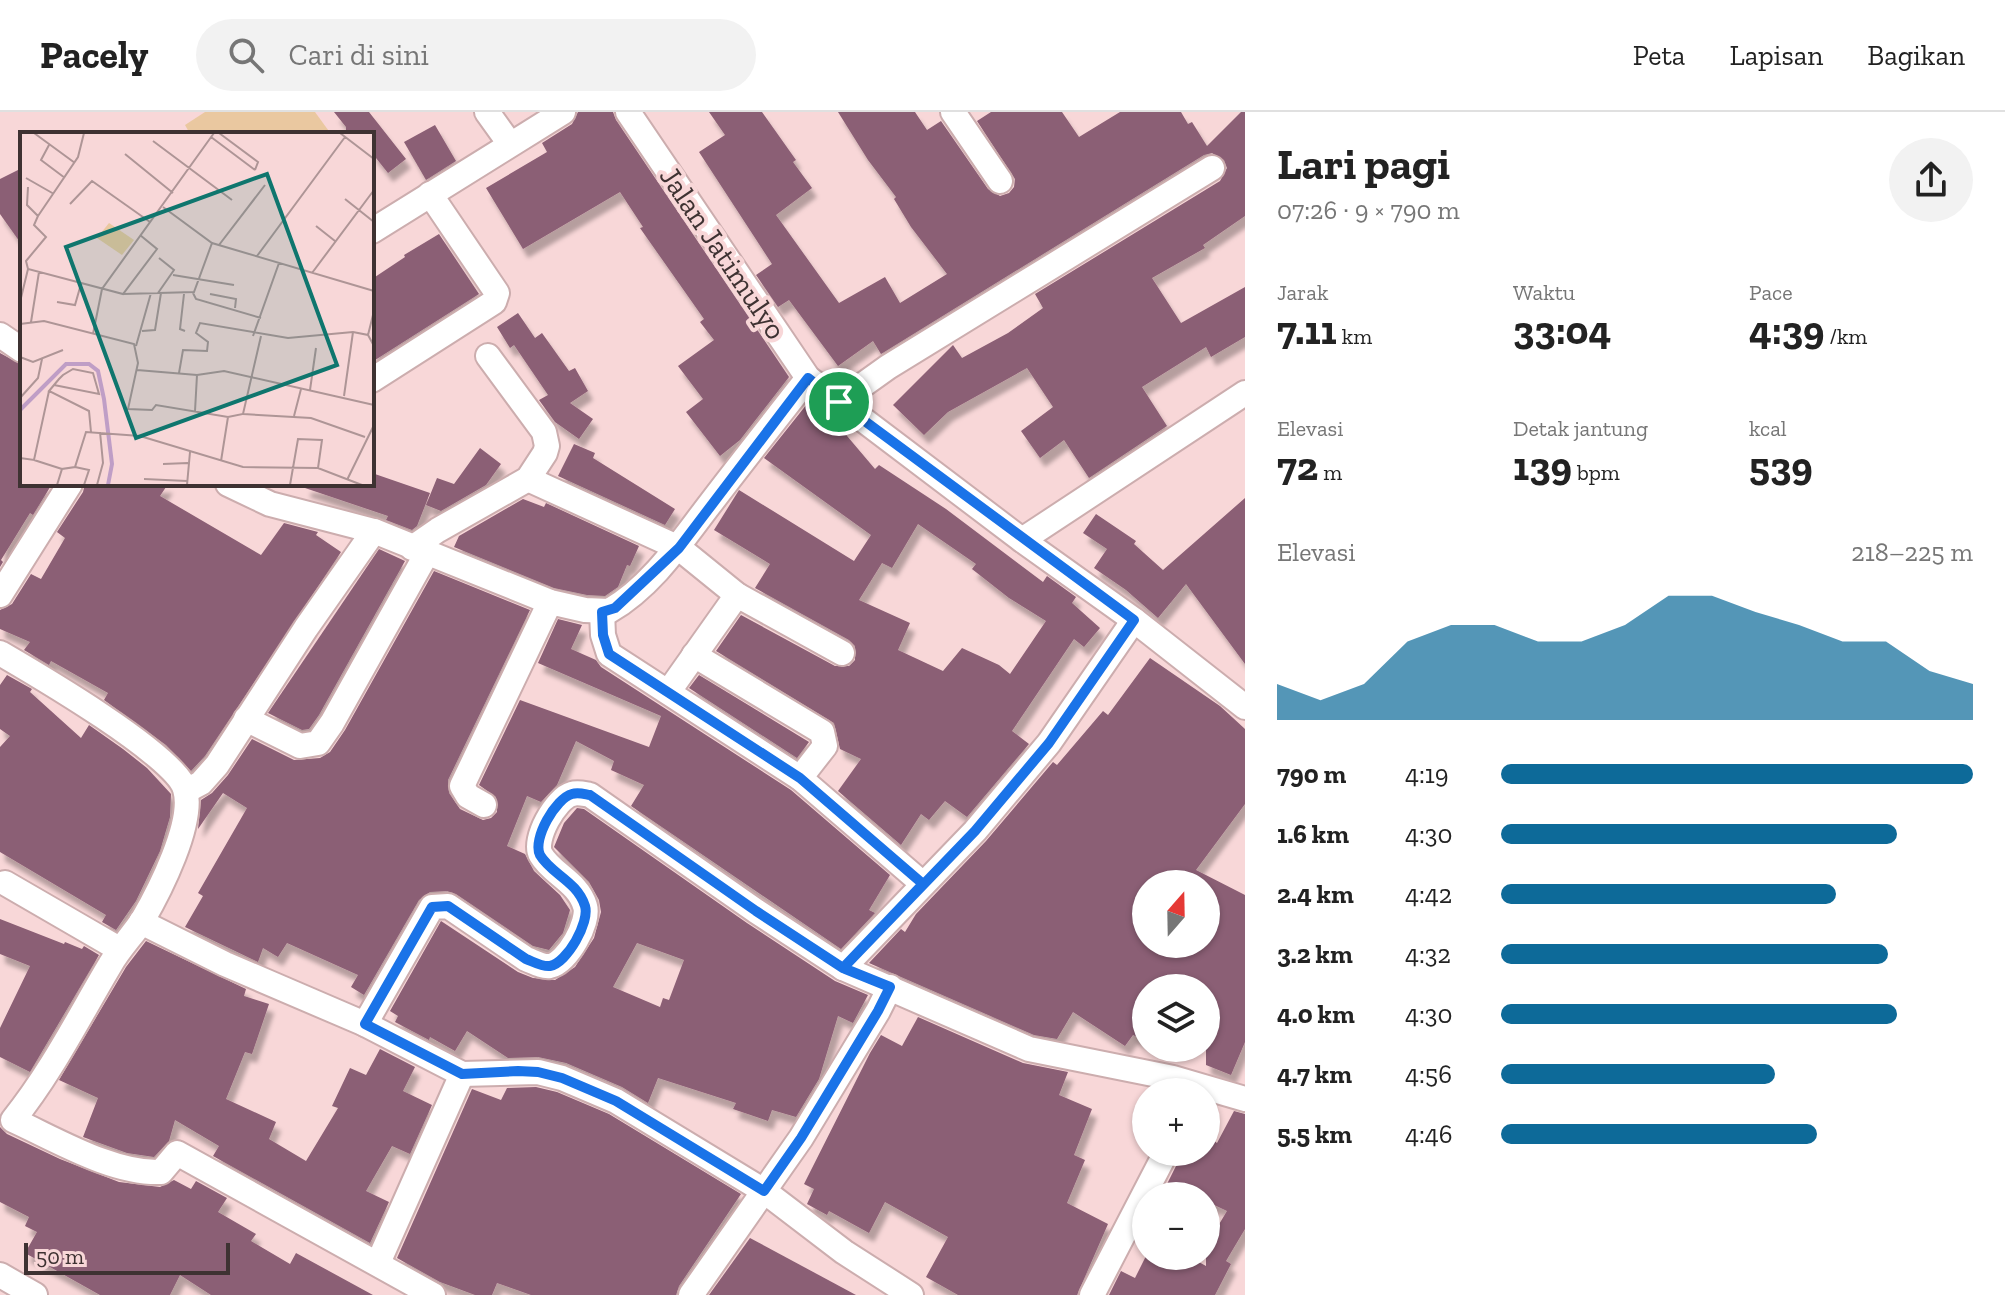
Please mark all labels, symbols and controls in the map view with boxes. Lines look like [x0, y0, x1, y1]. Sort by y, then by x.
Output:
search box [196, 19, 756, 91]
text: Pacely [40, 32, 148, 78]
icon: search [224, 33, 268, 77]
text: Cari di sini [288, 37, 429, 73]
text: Peta [1633, 39, 1685, 72]
text: Lapisan [1729, 39, 1823, 72]
text: Bagikan [1867, 39, 1965, 72]
inset map [20, 132, 374, 486]
text: Lari pagi [1277, 137, 1450, 190]
button: share [1889, 138, 1973, 222]
street label: Jalan Jatimulyo [652, 160, 794, 346]
text: 07:26 · 9 × 790 m [1277, 194, 1460, 226]
text: Jarak [1277, 279, 1328, 306]
text: Waktu [1513, 279, 1575, 306]
text: Pace [1749, 279, 1793, 306]
text: 7.11 [1277, 306, 1337, 354]
text: 33:04 [1513, 306, 1611, 354]
text: 4:39 [1749, 306, 1824, 354]
text: km [1337, 323, 1372, 350]
text: /km [1824, 323, 1867, 350]
pin [805, 368, 873, 436]
icon: arrive [817, 380, 861, 424]
text: Elevasi [1277, 415, 1343, 442]
text: Detak jantung [1513, 415, 1648, 442]
text: kcal [1749, 415, 1787, 442]
text: 72 [1277, 442, 1318, 490]
text: 139 [1513, 442, 1572, 490]
text: 539 [1749, 442, 1813, 490]
text: m [1318, 459, 1342, 486]
text: bpm [1572, 459, 1620, 486]
text: Elevasi [1277, 536, 1355, 568]
text: 218–225 m [1851, 536, 1973, 568]
text: 790 m [1277, 758, 1346, 790]
text: 4:19 [1405, 758, 1449, 790]
text: 1.6 km [1277, 818, 1349, 850]
text: 4:30 [1405, 818, 1453, 850]
north arrow [1132, 870, 1220, 958]
map controls [1132, 870, 1220, 1270]
text: 2.4 km [1277, 878, 1354, 910]
text: 4:42 [1405, 878, 1452, 910]
text: 3.2 km [1277, 938, 1353, 970]
text: 4:32 [1405, 938, 1451, 970]
button: layers [1132, 974, 1220, 1062]
text: 4.0 km [1277, 998, 1355, 1030]
text: 4:30 [1405, 998, 1453, 1030]
text: 4.7 km [1277, 1058, 1352, 1090]
text: 4:56 [1405, 1058, 1452, 1090]
button: + [1132, 1078, 1220, 1166]
text: 5.5 km [1277, 1118, 1352, 1150]
text: 4:46 [1405, 1118, 1453, 1150]
button: − [1132, 1182, 1220, 1270]
scale bar [24, 1239, 230, 1275]
text: 50 m [36, 1243, 84, 1270]

